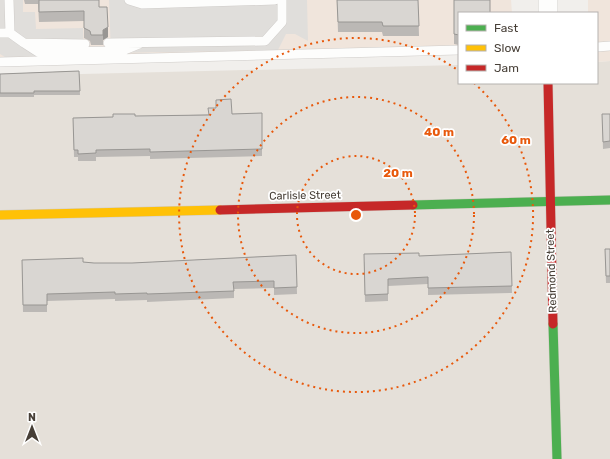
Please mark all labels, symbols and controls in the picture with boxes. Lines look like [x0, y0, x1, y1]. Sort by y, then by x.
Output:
legend [458, 12, 598, 84]
text: Fast [494, 21, 518, 35]
text: Slow [494, 41, 521, 55]
text: Jam [494, 61, 519, 75]
text: 40 m [424, 125, 454, 139]
text: 60 m [501, 133, 531, 147]
text: 20 m [383, 166, 413, 180]
street label: Carlisle Street [269, 188, 342, 203]
centre of rings [349, 208, 363, 222]
street label: Redmond Street [544, 228, 559, 313]
north arrow [12, 407, 52, 447]
text: N [28, 411, 36, 424]

